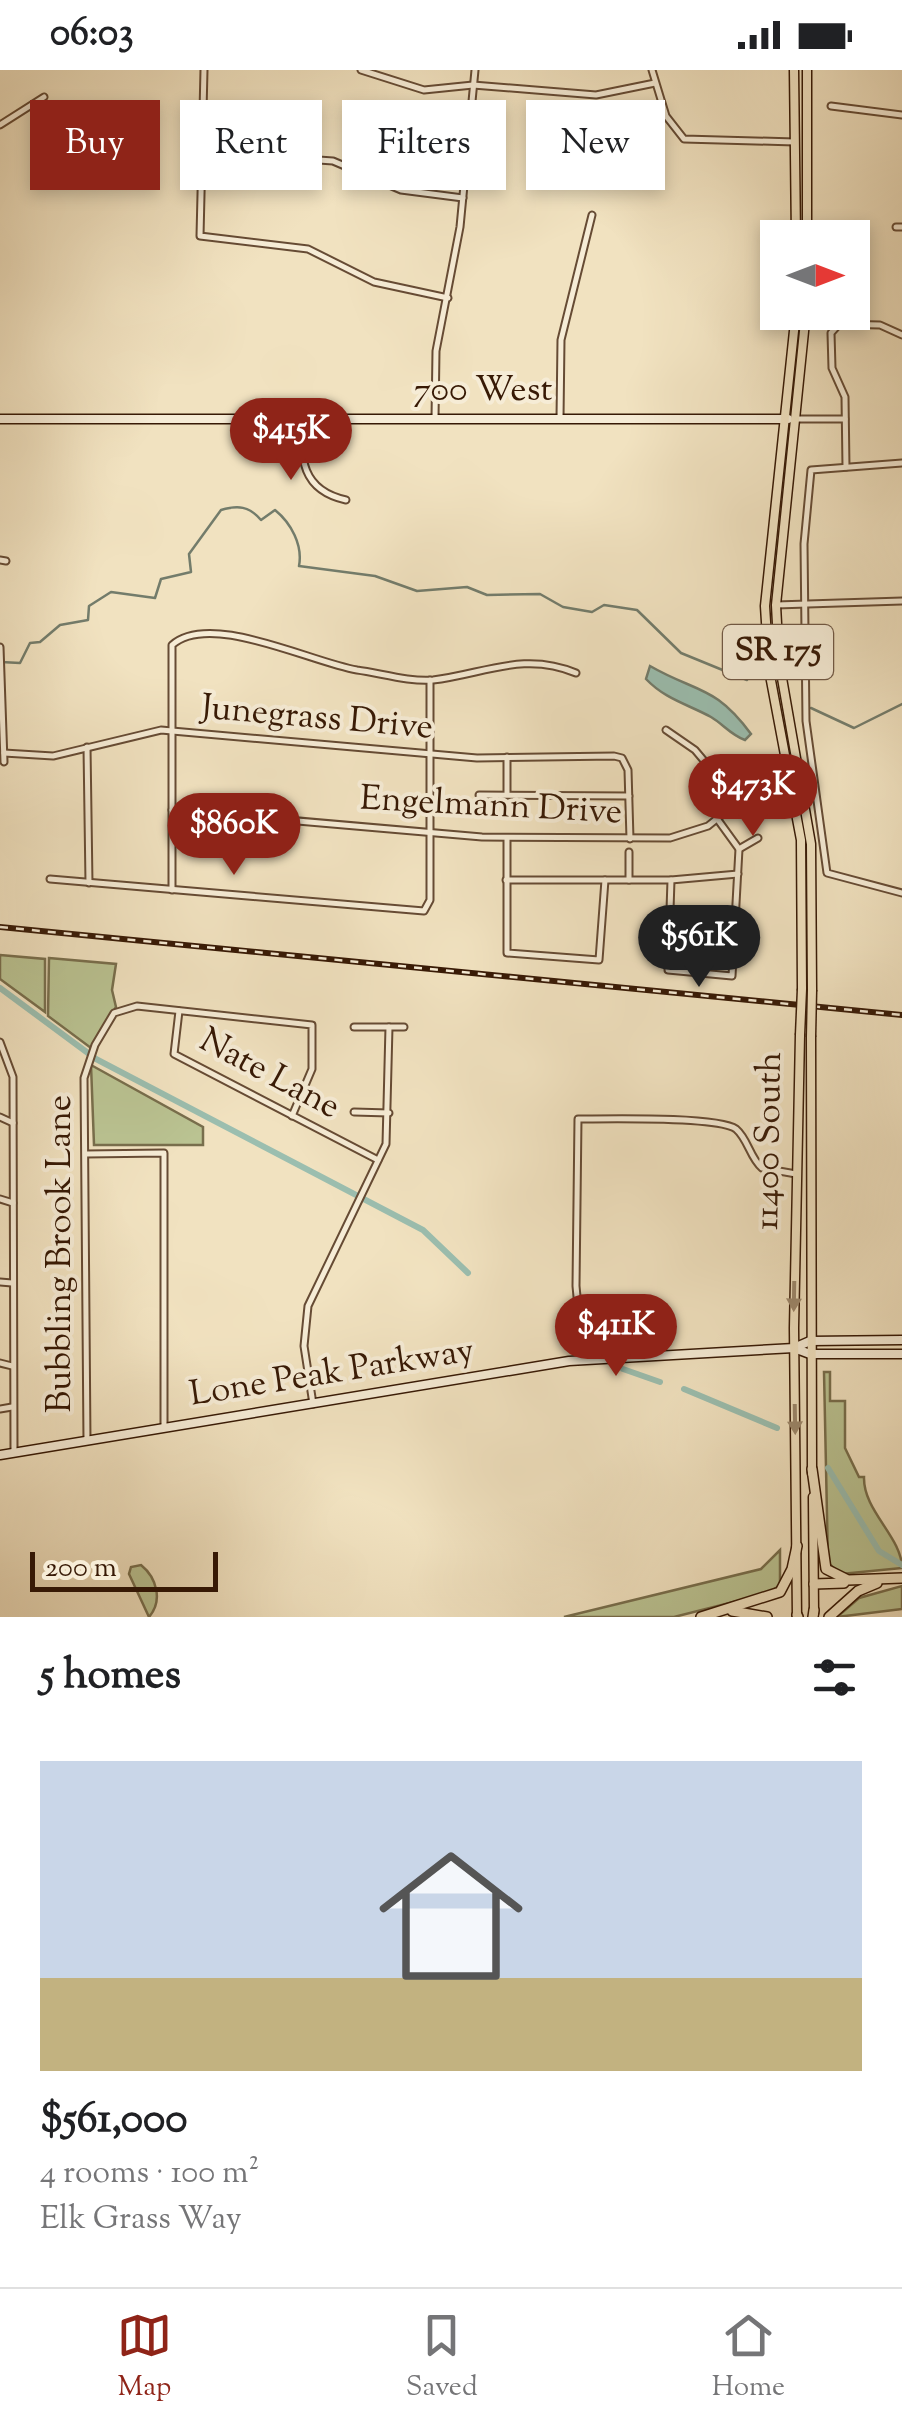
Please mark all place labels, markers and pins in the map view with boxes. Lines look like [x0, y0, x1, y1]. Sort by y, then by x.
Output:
pin: $415K [221, 398, 361, 483]
pin: $473K [683, 754, 823, 839]
pin: $860K [164, 793, 304, 878]
pin: $561K [629, 905, 769, 990]
pin: $411K [546, 1294, 686, 1379]

